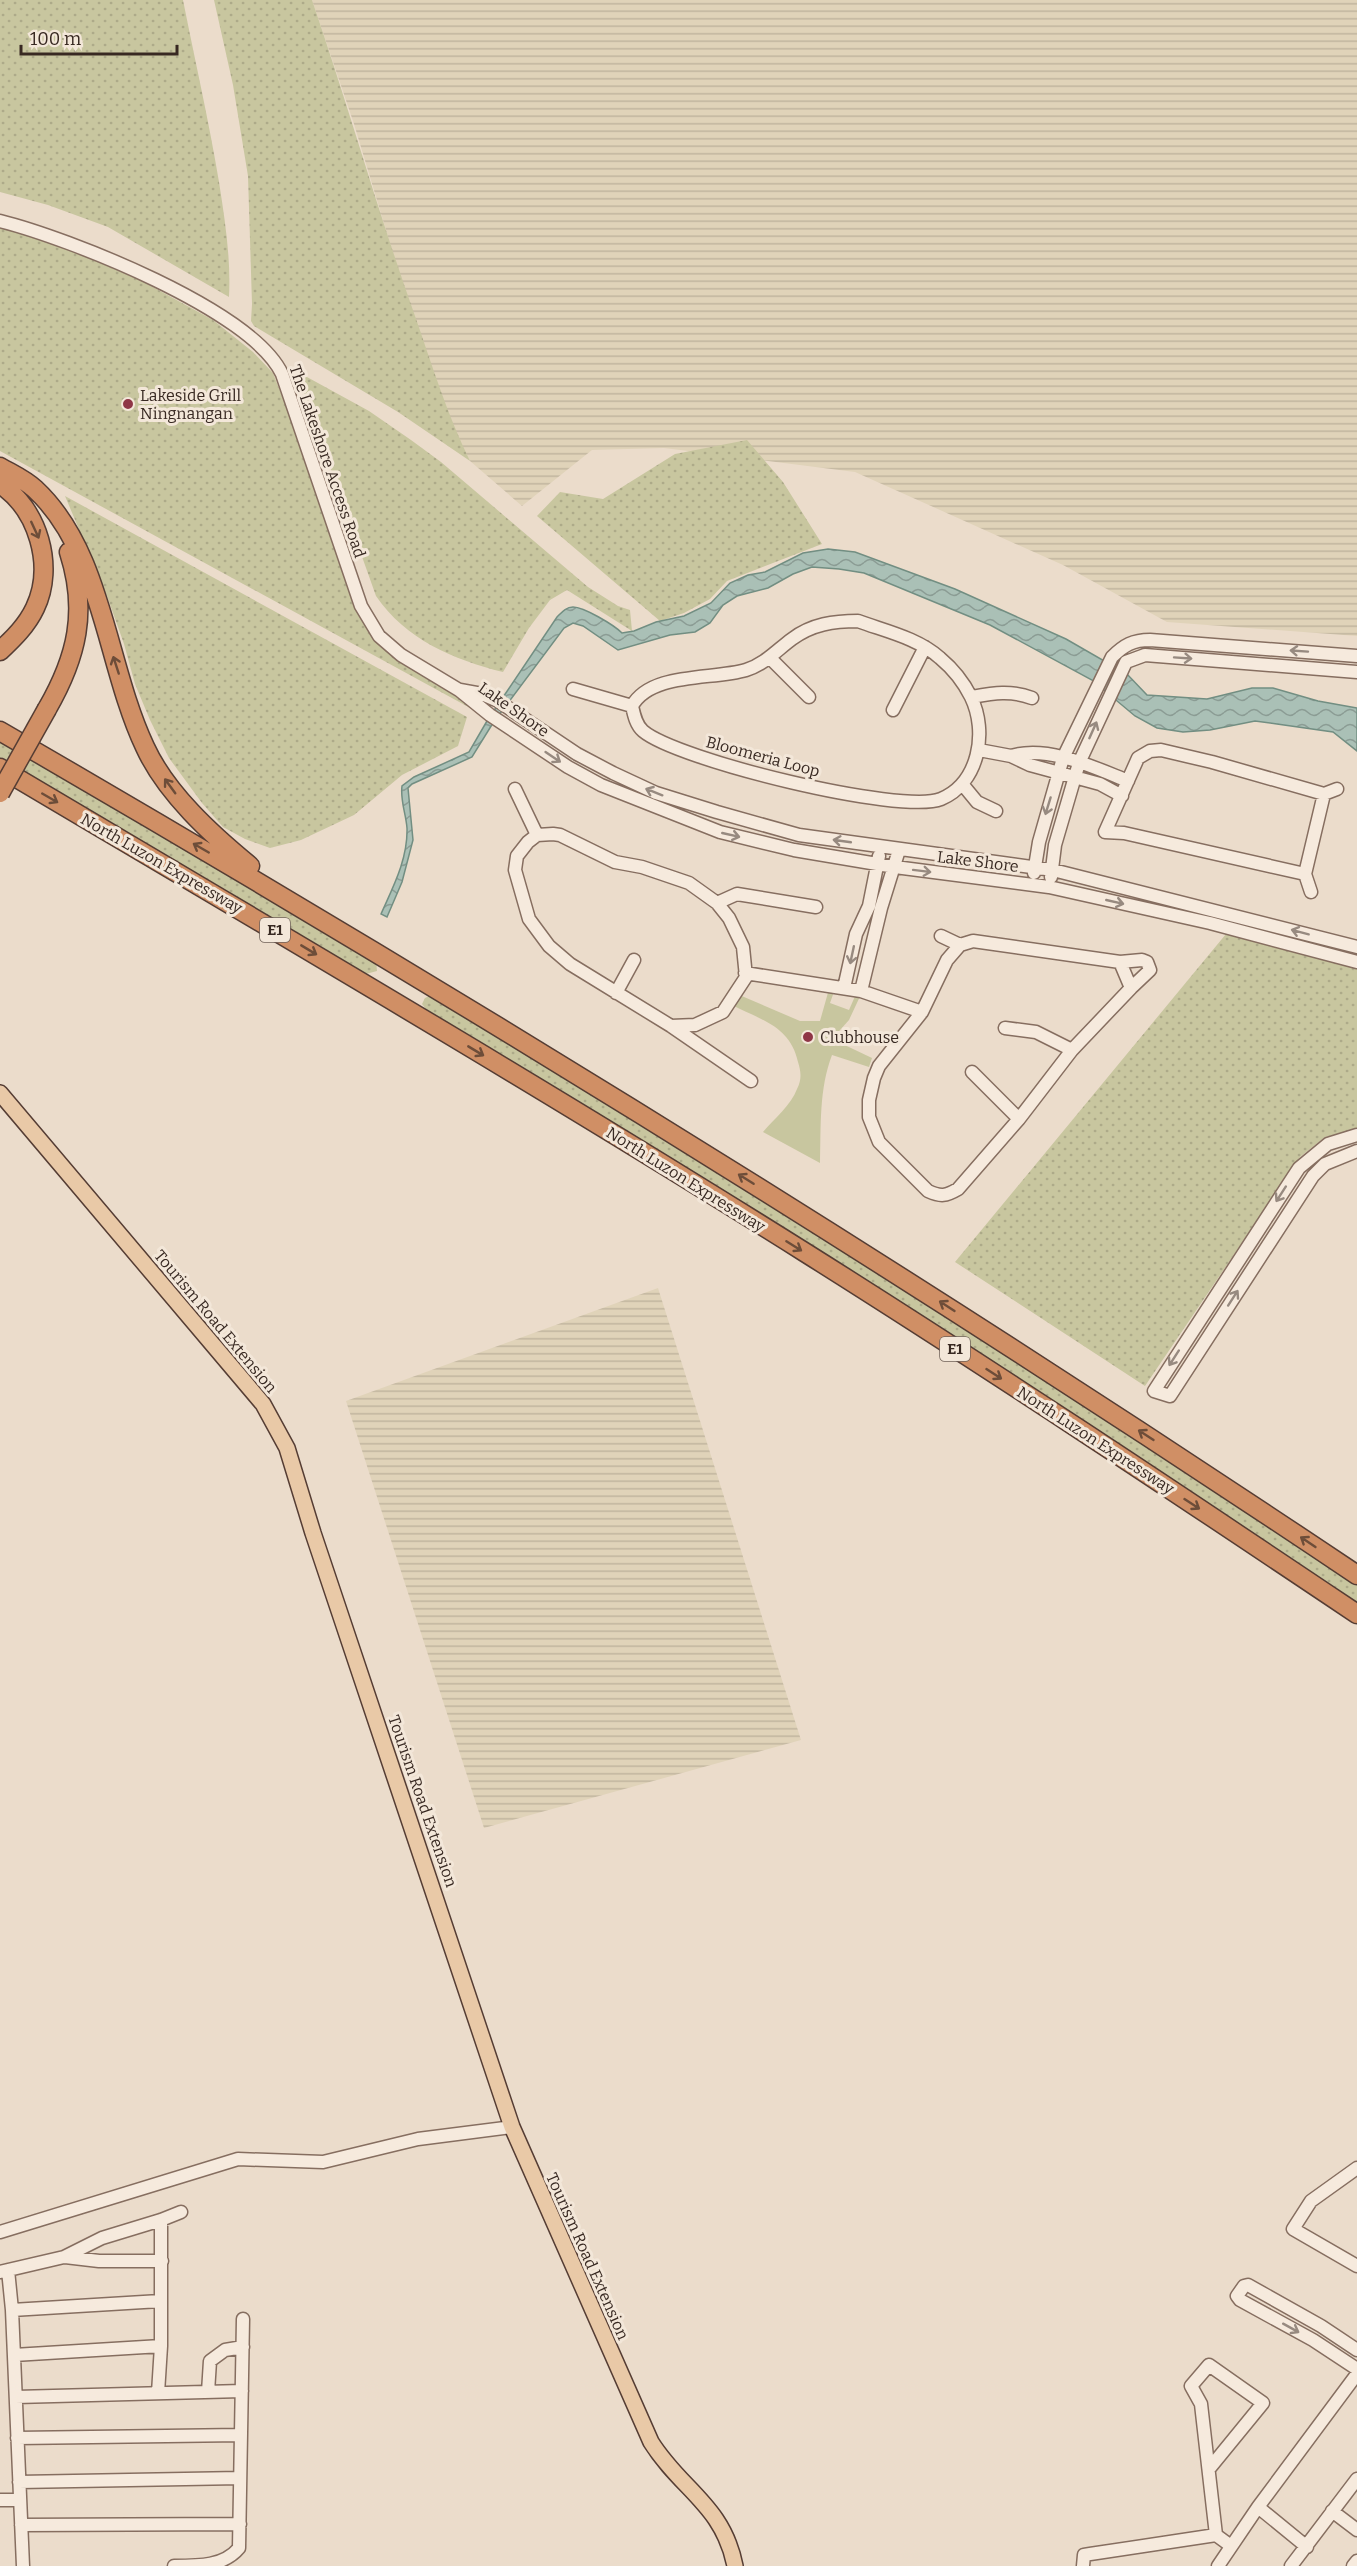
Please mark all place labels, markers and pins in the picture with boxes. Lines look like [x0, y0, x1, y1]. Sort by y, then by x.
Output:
place label: Lakeside Grill Ningnangan [140, 386, 242, 423]
marker: Lakeside Grill Ningnangan [121, 397, 135, 411]
place label: Clubhouse [820, 1028, 899, 1047]
marker: Clubhouse [801, 1030, 815, 1044]

